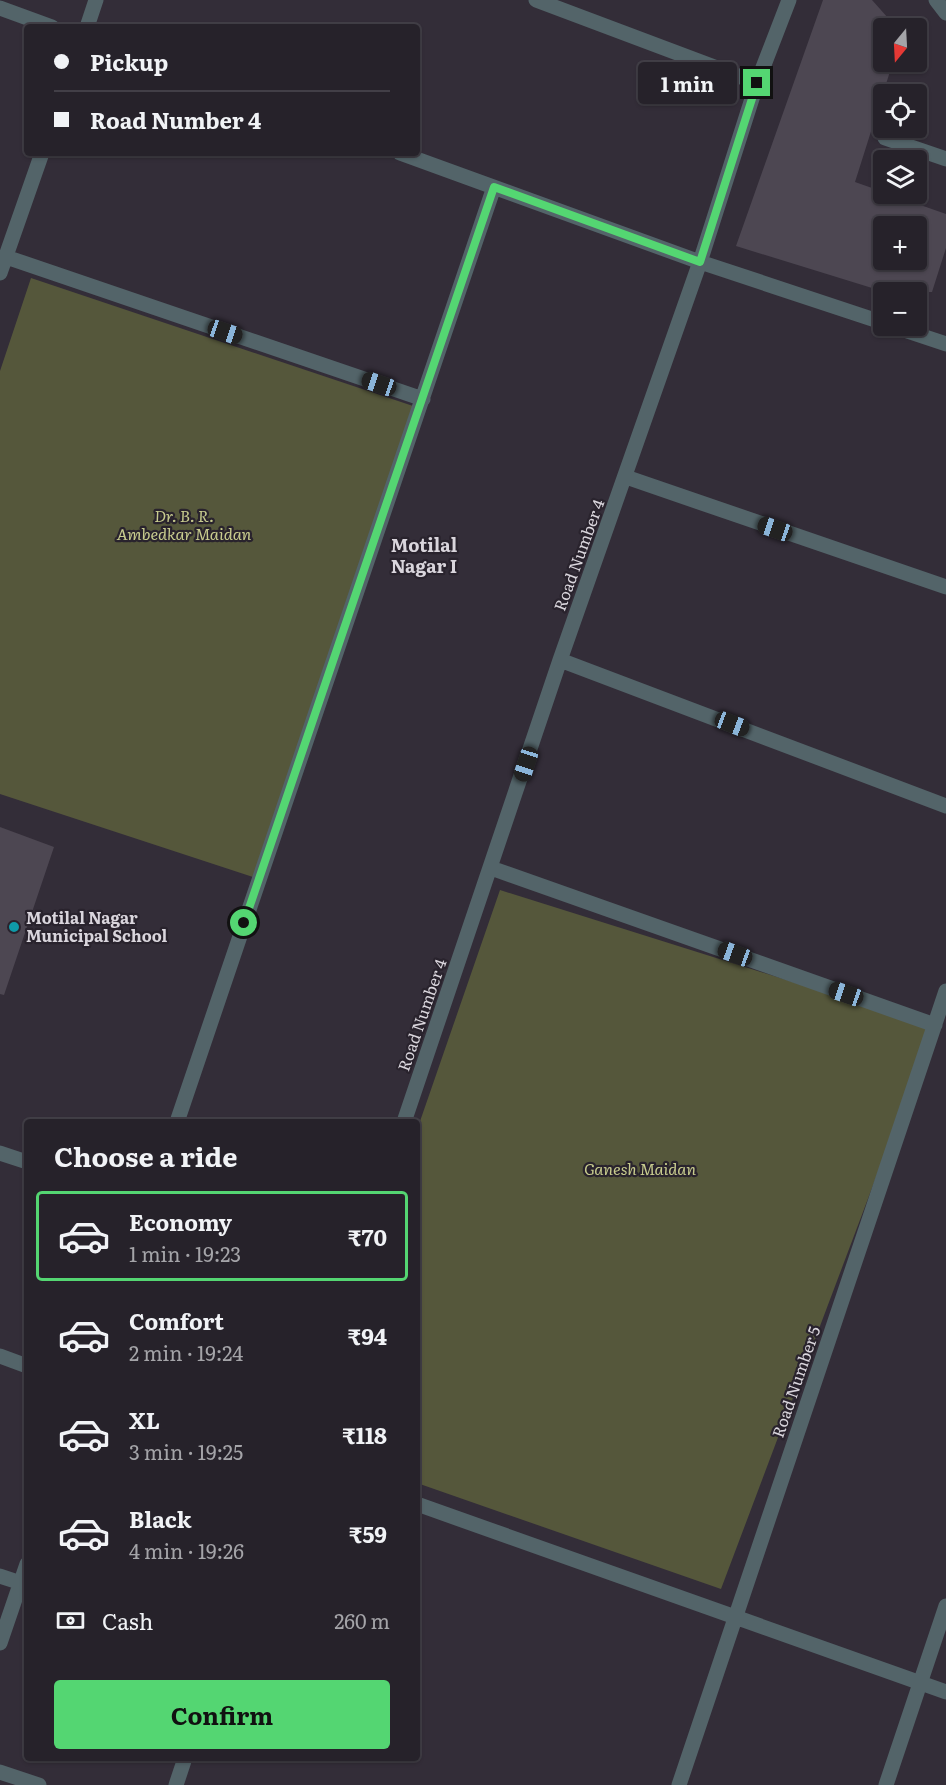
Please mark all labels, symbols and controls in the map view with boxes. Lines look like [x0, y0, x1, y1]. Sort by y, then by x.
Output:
north arrow [873, 18, 927, 72]
map controls [873, 18, 927, 336]
text: Pickup [90, 45, 168, 78]
callout: 1 min [637, 62, 736, 104]
text: 1 min [661, 68, 714, 98]
route end [743, 69, 770, 96]
button: locate [873, 84, 927, 138]
text: Road Number 4 [90, 103, 261, 136]
button: layers [873, 150, 927, 204]
button: + [873, 216, 927, 270]
button: − [873, 282, 927, 336]
car [205, 318, 245, 346]
car [359, 370, 399, 398]
street label: Road Number 4 [547, 495, 609, 614]
park label: Dr. B. R. Ambedkar Maidan [117, 503, 252, 545]
car [755, 515, 795, 543]
district label: Motilal Nagar I [391, 531, 458, 579]
car [712, 709, 752, 739]
car [512, 744, 540, 784]
place label: Motilal Nagar Municipal School [26, 905, 168, 947]
route start [230, 909, 257, 936]
marker: Motilal Nagar Municipal School [7, 920, 21, 934]
car [715, 939, 755, 969]
street label: Road Number 4 [391, 955, 452, 1074]
car [826, 980, 866, 1008]
text: Choose a ride [54, 1135, 237, 1175]
park label: Ganesh Maidan [584, 1156, 696, 1180]
text: Economy [129, 1205, 232, 1238]
icon: car [57, 1209, 111, 1263]
text: ₹70 [348, 1220, 387, 1253]
text: 1 min · 19:23 [129, 1238, 241, 1268]
text: Comfort [129, 1304, 224, 1337]
icon: car [57, 1308, 111, 1362]
text: ₹94 [348, 1319, 387, 1352]
street label: Road Number 5 [765, 1323, 825, 1441]
text: 2 min · 19:24 [129, 1337, 243, 1367]
text: XL [129, 1403, 160, 1436]
icon: car [57, 1407, 111, 1461]
text: ₹118 [342, 1418, 387, 1451]
text: 3 min · 19:25 [129, 1436, 243, 1466]
text: Black [129, 1502, 191, 1535]
icon: car [57, 1506, 111, 1560]
text: ₹59 [349, 1517, 387, 1550]
text: 4 min · 19:26 [129, 1535, 244, 1565]
icon: cash [54, 1604, 87, 1637]
text: Cash [102, 1604, 153, 1637]
text: 260 m [334, 1605, 390, 1635]
button: Confirm [54, 1680, 390, 1749]

